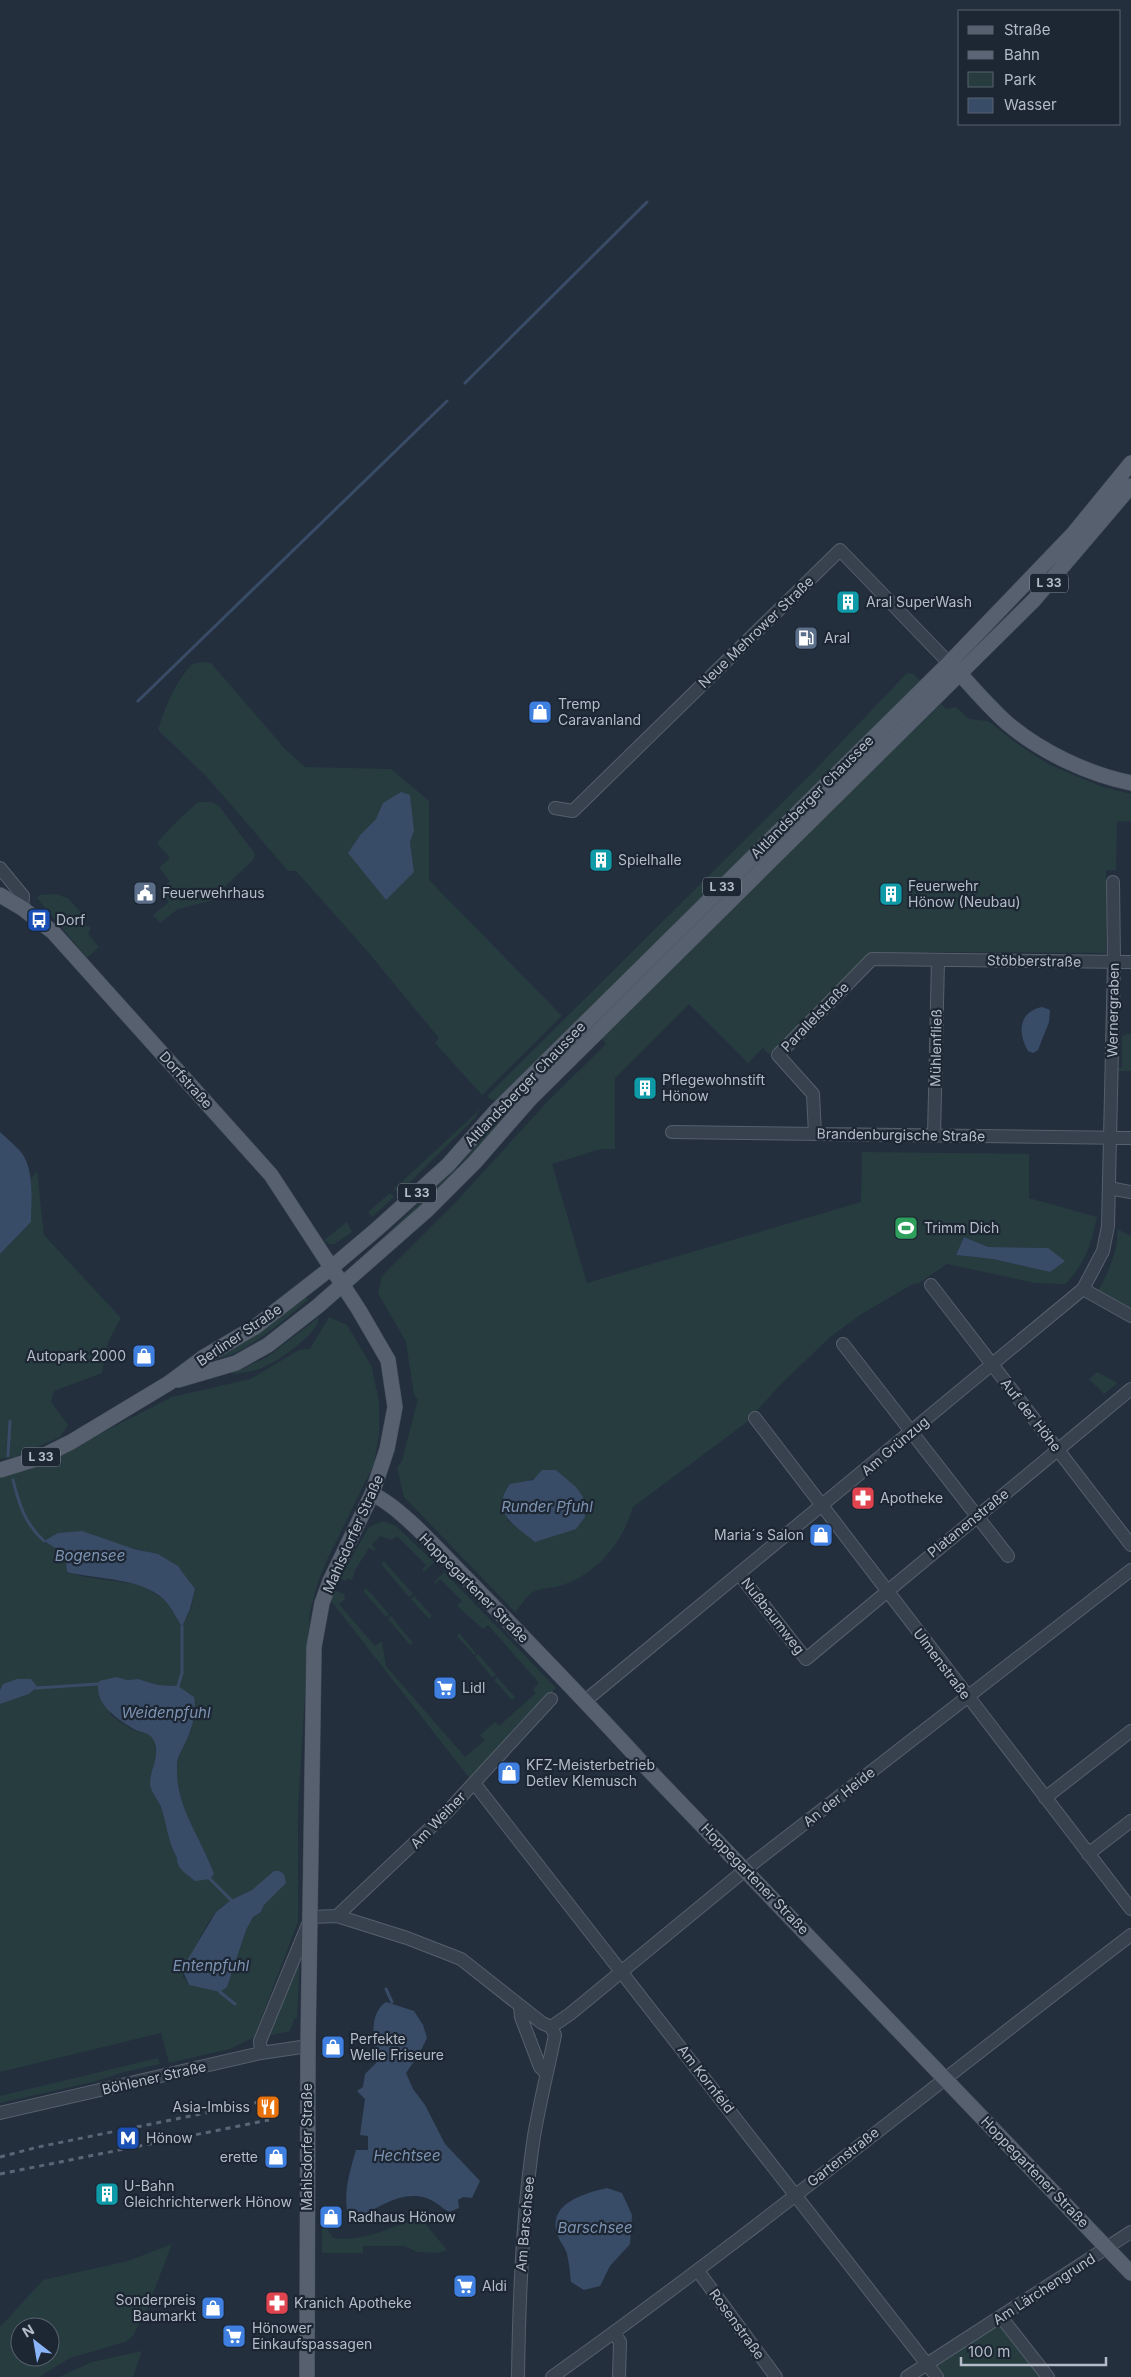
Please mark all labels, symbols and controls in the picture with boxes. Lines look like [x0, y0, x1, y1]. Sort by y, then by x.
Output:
legend [958, 10, 1121, 125]
text: Straße [1004, 20, 1051, 39]
text: Bahn [1004, 45, 1040, 64]
text: Park [1004, 70, 1037, 89]
text: Wasser [1004, 95, 1057, 114]
street label: Neue Mehrower Straße [695, 572, 817, 691]
road number: L 33 [1030, 574, 1068, 592]
building icon: Aral SuperWash [835, 589, 861, 615]
place label: Aral SuperWash [866, 593, 972, 610]
fuel station icon: Aral [793, 625, 819, 651]
place label: Aral [824, 629, 850, 646]
place label: Tremp Caravanland [558, 695, 641, 728]
shop icon: Tremp Caravanland [527, 699, 553, 725]
street label: Altlandsberger Chaussee [747, 732, 877, 862]
building icon: Spielhalle [588, 847, 614, 873]
place label: Spielhalle [618, 851, 682, 868]
place label: Feuerwehr Hönow (Neubau) [908, 877, 1021, 910]
road number: L 33 [703, 878, 741, 896]
public building icon: Feuerwehrhaus [132, 880, 158, 906]
building icon: Feuerwehr Hönow (Neubau) [878, 881, 904, 907]
place label: Feuerwehrhaus [162, 884, 265, 901]
bus stop icon: Dorf [26, 907, 52, 933]
place label: Dorf [56, 911, 85, 928]
street label: Stöbberstraße [987, 951, 1081, 970]
street label: Wernergraben [1103, 962, 1122, 1058]
street label: Parallelstraße [777, 978, 852, 1055]
street label: Mühlenfließ [926, 1009, 945, 1087]
street label: Altlandsberger Chaussee [461, 1018, 589, 1150]
street label: Dorfstraße [156, 1048, 216, 1112]
place label: Pflegewohnstift Hönow [662, 1071, 765, 1104]
building icon: Pflegewohnstift Hönow [632, 1075, 658, 1101]
street label: Brandenburgische Straße [817, 1125, 985, 1144]
road number: L 33 [398, 1184, 436, 1202]
sports icon: Trimm Dich [893, 1215, 919, 1241]
place label: Trimm Dich [924, 1219, 999, 1236]
street label: Berliner Straße [193, 1300, 284, 1369]
shop icon: Autopark 2000 [131, 1343, 157, 1369]
place label: Autopark 2000 [27, 1347, 126, 1364]
street label: Auf der Höhe [998, 1375, 1065, 1455]
street label: Am Grünzug [858, 1413, 932, 1479]
road number: L 33 [22, 1448, 60, 1466]
street label: Mahlsdorfer Straße [319, 1472, 386, 1596]
pharmacy icon: Apotheke [850, 1485, 876, 1511]
street label: Platanenstraße [924, 1485, 1012, 1560]
place label: Apotheke [880, 1489, 943, 1506]
water label: Runder Pfuhl [501, 1497, 593, 1516]
shop icon: Maria´s Salon [808, 1522, 834, 1548]
place label: Maria´s Salon [714, 1526, 804, 1543]
street label: Hoppegartener Straße [416, 1529, 533, 1646]
water label: Bogensee [55, 1546, 125, 1565]
street label: Nußbaumweg [738, 1574, 809, 1657]
street label: Ulmenstraße [910, 1625, 975, 1703]
supermarket icon: Lidl [432, 1675, 458, 1701]
place label: Lidl [462, 1679, 485, 1696]
water label: Weidenpfuhl [121, 1703, 211, 1722]
place label: KFZ-Meisterbetrieb Detlev Klemusch [526, 1756, 655, 1789]
shop icon: KFZ-Meisterbetrieb Detlev Klemusch [496, 1760, 522, 1786]
street label: An der Heide [799, 1763, 878, 1830]
street label: Am Weiher [406, 1788, 469, 1852]
street label: Hoppegartener Straße [698, 1820, 813, 1938]
water label: Entenpfuhl [173, 1956, 250, 1975]
place label: Perfekte Welle Friseure [350, 2030, 444, 2063]
shop icon: Perfekte Welle Friseure [320, 2034, 346, 2060]
street label: Am Kornfeld [675, 2041, 738, 2116]
street label: Böhlener Straße [100, 2057, 208, 2098]
street label: Mahlsdorfer Straße [298, 2083, 315, 2211]
restaurant icon: Asia-Imbiss [255, 2094, 281, 2120]
place label: Asia-Imbiss [172, 2098, 250, 2115]
street label: Hoppegartener Straße [978, 2113, 1093, 2231]
street label: Gartenstraße [803, 2123, 882, 2190]
metro station icon: Hönow [115, 2125, 141, 2151]
place label: Hönow [146, 2129, 193, 2146]
shop icon: erette [263, 2144, 289, 2170]
water label: Hechtsee [373, 2146, 441, 2165]
place label: erette [220, 2148, 258, 2165]
street label: Am Barschsee [512, 2176, 537, 2272]
place label: U-Bahn Gleichrichterwerk Hönow [124, 2177, 292, 2210]
building icon: U-Bahn Gleichrichterwerk Hönow [94, 2181, 120, 2207]
shop icon: Radhaus Hönow [318, 2204, 344, 2230]
place label: Radhaus Hönow [348, 2208, 456, 2225]
water label: Barschsee [557, 2218, 633, 2237]
street label: Am Lärchengrund [989, 2249, 1098, 2328]
supermarket icon: Aldi [452, 2273, 478, 2299]
place label: Aldi [482, 2277, 507, 2294]
street label: Rosenstraße [706, 2285, 769, 2362]
pharmacy icon: Kranich Apotheke [264, 2290, 290, 2316]
place label: Sonderpreis Baumarkt [116, 2291, 196, 2324]
place label: Kranich Apotheke [294, 2294, 412, 2311]
shop icon: Sonderpreis Baumarkt [200, 2295, 226, 2321]
north arrow [10, 2317, 60, 2367]
place label: Hönower Einkaufspassagen [252, 2319, 372, 2352]
text: N [19, 2320, 37, 2340]
supermarket icon: Hönower Einkaufspassagen [221, 2323, 247, 2349]
scale bar [961, 2334, 1106, 2366]
text: 100 m [968, 2342, 1010, 2361]

